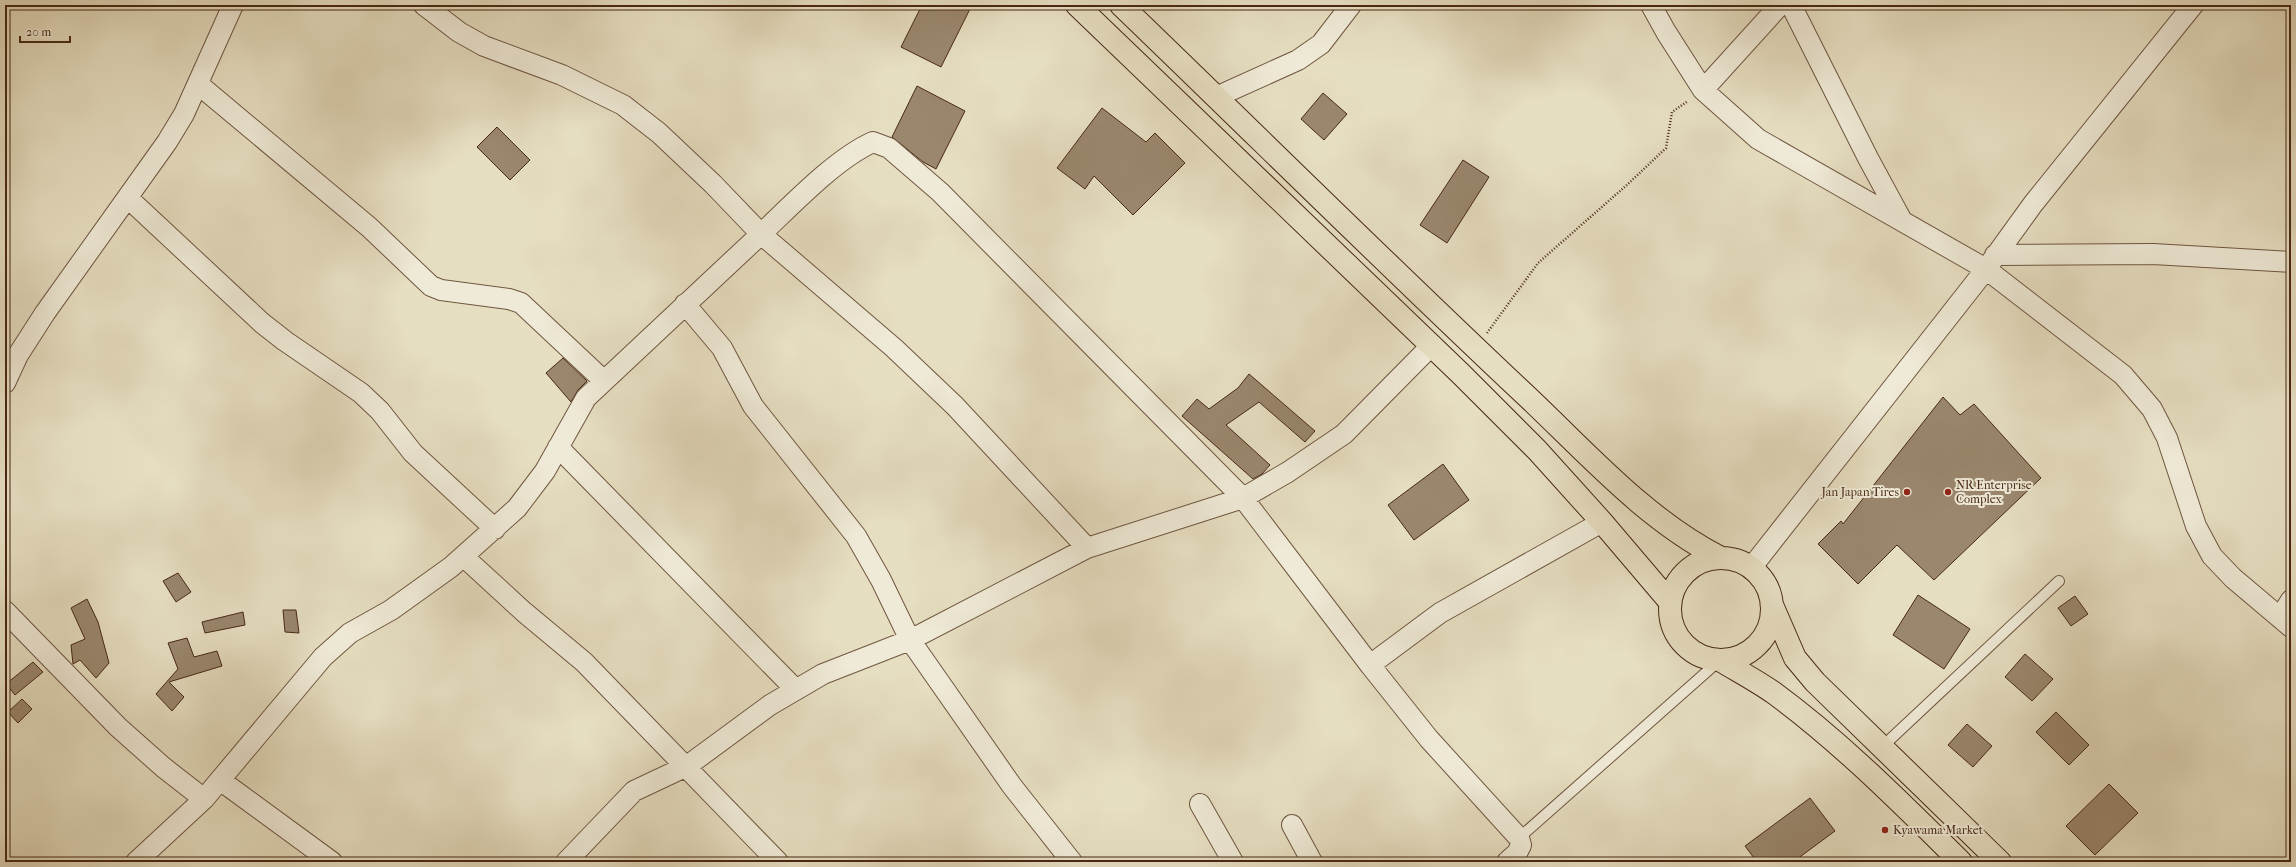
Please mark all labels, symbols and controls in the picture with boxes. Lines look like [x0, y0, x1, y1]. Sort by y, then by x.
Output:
scale bar [20, 18, 70, 44]
text: 20 m [26, 25, 51, 39]
place label: NR Enterprise Complex [1956, 478, 2032, 506]
place label: Jan Japan Tires [1820, 485, 1900, 499]
marker: Jan Japan Tires [1902, 487, 1912, 497]
marker: NR Enterprise Complex [1943, 487, 1953, 497]
place label: Kyawama Market [1893, 823, 1984, 837]
marker: Kyawama Market [1880, 825, 1890, 835]

